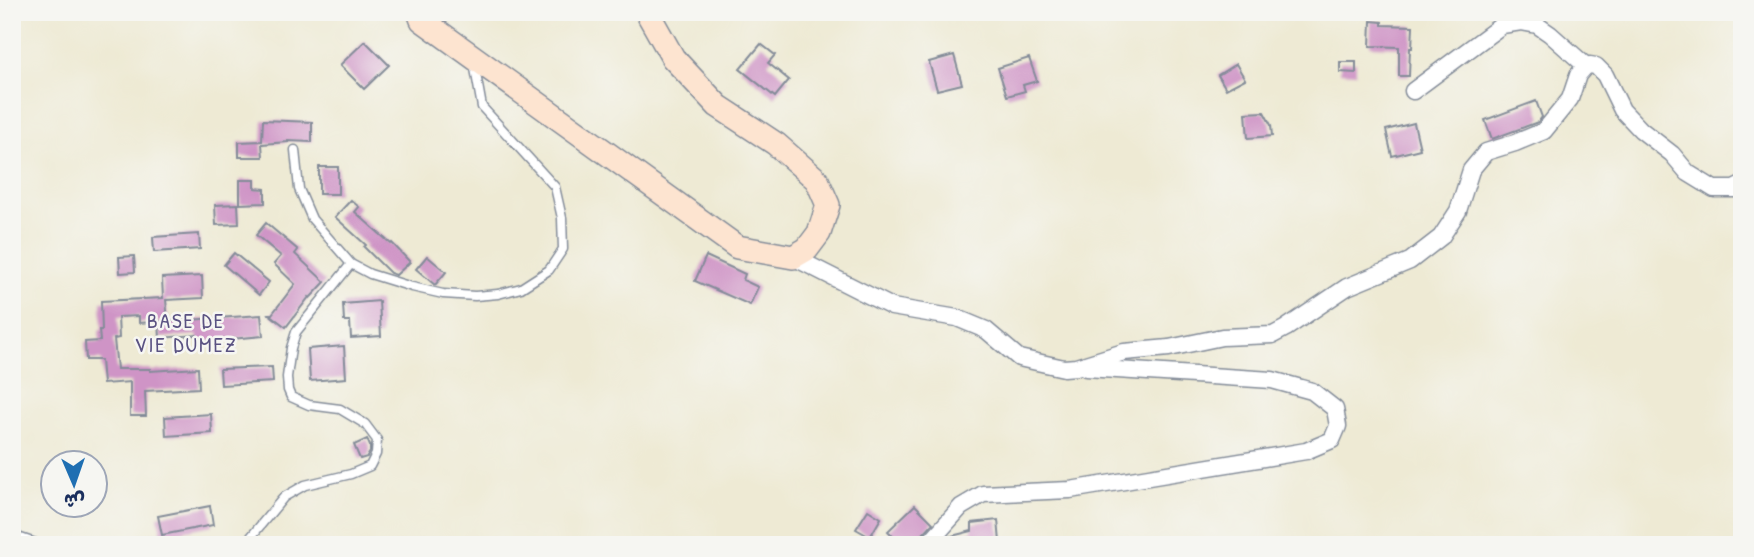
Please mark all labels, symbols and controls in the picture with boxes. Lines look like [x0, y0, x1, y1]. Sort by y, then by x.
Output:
district label: BASE DE VIE DUMEZ [135, 306, 237, 359]
north arrow [38, 448, 108, 518]
text: ش [64, 488, 85, 514]

